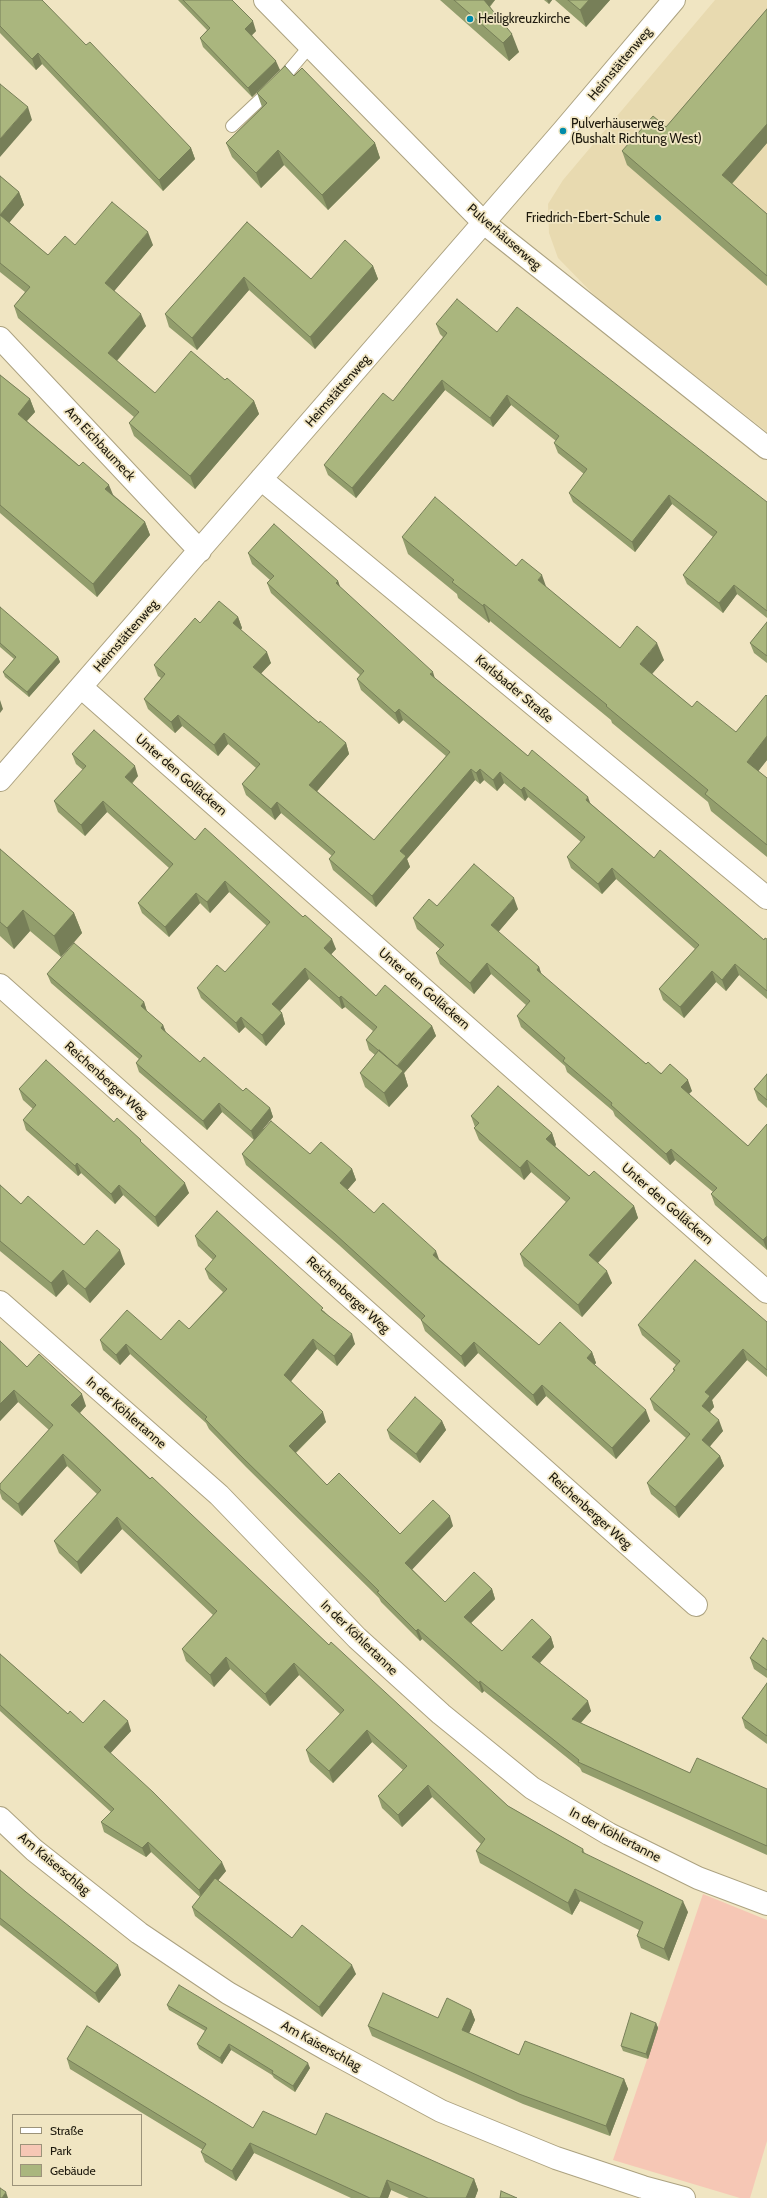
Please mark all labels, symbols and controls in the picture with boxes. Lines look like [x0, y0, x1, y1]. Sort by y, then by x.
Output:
place label: Heiligkreuzkirche [478, 11, 570, 27]
marker: Heiligkreuzkirche [465, 14, 475, 24]
street label: Heimstättenweg [585, 24, 655, 104]
place label: Pulverhäuserweg (Bushalt Richtung West) [571, 116, 702, 147]
marker: Pulverhäuserweg (Bushalt Richtung West) [558, 126, 568, 136]
street label: Pulverhäuserweg [464, 201, 544, 273]
place label: Friedrich-Ebert-Schule [526, 210, 650, 226]
marker: Friedrich-Ebert-Schule [653, 213, 663, 223]
street label: Heimstättenweg [302, 352, 374, 430]
street label: Am Eichbaumeck [62, 404, 138, 484]
street label: Heimstättenweg [90, 597, 162, 675]
street label: Karlsbader Straße [472, 652, 556, 726]
street label: Unter den Golläckern [132, 731, 230, 819]
street label: Unter den Golläckern [375, 945, 473, 1033]
street label: Reichenberger Weg [61, 1038, 151, 1122]
street label: Unter den Golläckern [618, 1160, 716, 1248]
street label: Reichenberger Weg [303, 1253, 393, 1337]
street label: In der Köhlertanne [83, 1374, 169, 1452]
street label: Reichenberger Weg [545, 1469, 635, 1553]
street label: In der Köhlertanne [317, 1597, 401, 1679]
street label: In der Köhlertanne [567, 1804, 663, 1866]
street label: Am Kaiserschlag [15, 1829, 93, 1899]
street label: Am Kaiserschlag [278, 2018, 364, 2074]
legend [12, 2114, 142, 2186]
text: Straße [50, 2123, 83, 2138]
text: Park [50, 2143, 72, 2158]
text: Gebäude [50, 2163, 96, 2178]

